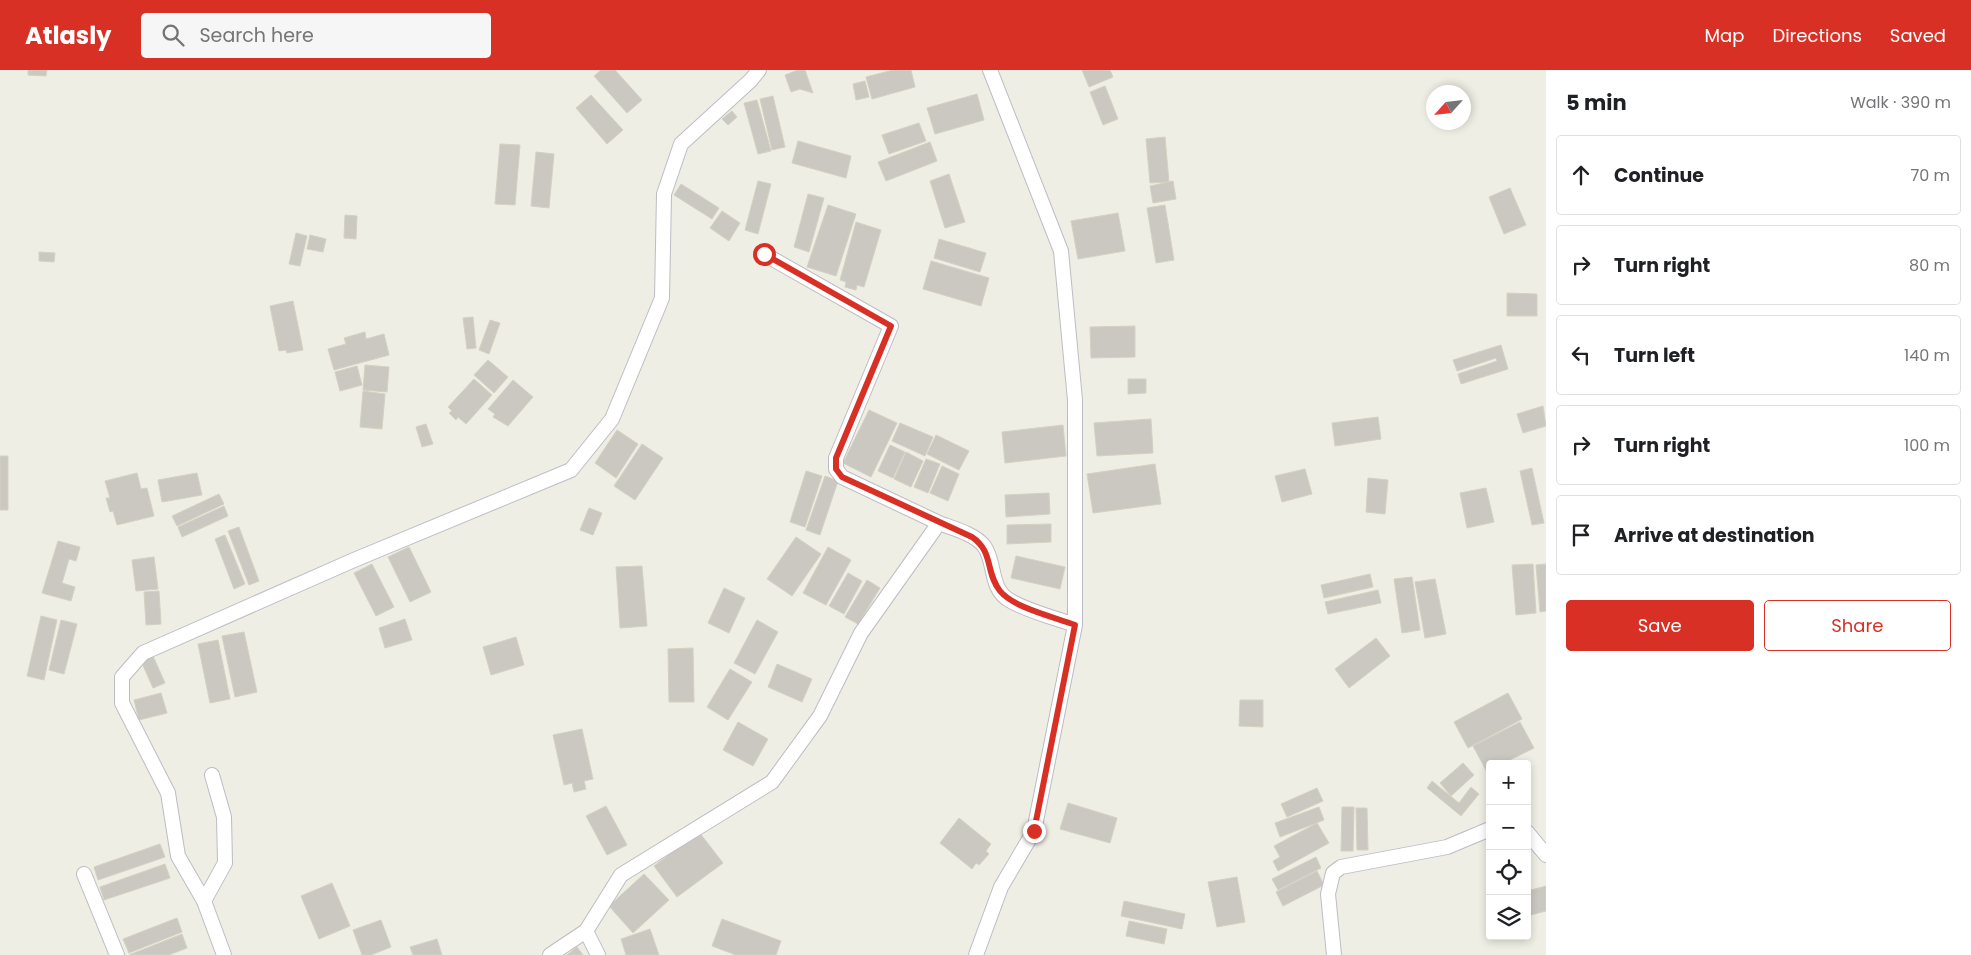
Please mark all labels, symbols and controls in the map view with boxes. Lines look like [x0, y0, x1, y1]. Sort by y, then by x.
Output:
search box [141, 13, 491, 58]
text: Atlasly [25, 19, 111, 52]
icon: search [159, 21, 187, 49]
text: Search here [199, 22, 314, 49]
text: Map [1705, 23, 1744, 48]
text: Directions [1772, 23, 1862, 48]
text: Saved [1890, 23, 1946, 48]
north arrow [1426, 85, 1471, 130]
text: 5 min [1566, 88, 1627, 117]
text: Walk · 390 m [1850, 91, 1951, 114]
icon: ahead [1567, 161, 1595, 189]
text: Continue [1614, 162, 1704, 189]
text: 70 m [1910, 164, 1950, 187]
route start [753, 243, 776, 266]
icon: right [1567, 251, 1595, 279]
text: Turn right [1614, 252, 1710, 279]
text: 80 m [1909, 254, 1950, 277]
icon: left [1567, 341, 1595, 369]
text: Turn left [1614, 342, 1695, 369]
text: 140 m [1904, 344, 1950, 367]
icon: right [1567, 431, 1595, 459]
text: Turn right [1614, 432, 1710, 459]
text: 100 m [1904, 434, 1950, 457]
icon: arrive [1567, 521, 1595, 549]
text: Arrive at destination [1614, 522, 1815, 549]
button: Save [1566, 600, 1754, 651]
button: Share [1764, 600, 1951, 651]
map controls [1486, 760, 1531, 940]
button: + [1486, 760, 1531, 805]
button: − [1486, 805, 1531, 850]
route end [1023, 820, 1046, 843]
button: locate [1486, 850, 1531, 895]
button: layers [1486, 895, 1531, 940]

